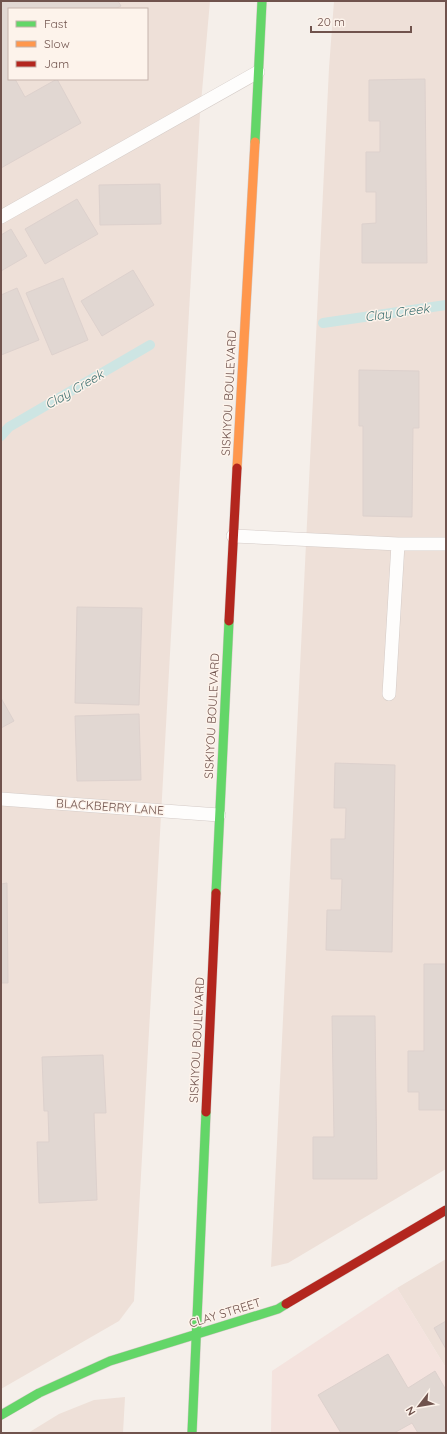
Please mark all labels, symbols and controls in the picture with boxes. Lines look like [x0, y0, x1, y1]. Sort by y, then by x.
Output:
legend [8, 8, 148, 80]
scale bar [311, 8, 411, 34]
text: 20 m [317, 14, 345, 29]
text: Fast [44, 16, 68, 31]
text: Slow [44, 36, 70, 51]
text: Jam [44, 56, 69, 71]
water label: Clay Creek [364, 299, 431, 324]
street label: SISKIYOU BOULEVARD [218, 329, 239, 456]
water label: Clay Creek [42, 365, 107, 412]
street label: SISKIYOU BOULEVARD [201, 652, 222, 779]
street label: BLACKBERRY LANE [56, 795, 165, 818]
street label: SISKIYOU BOULEVARD [186, 976, 207, 1103]
street label: CLAY STREET [187, 1294, 263, 1331]
north arrow [399, 1386, 439, 1426]
text: N [402, 1404, 419, 1418]

